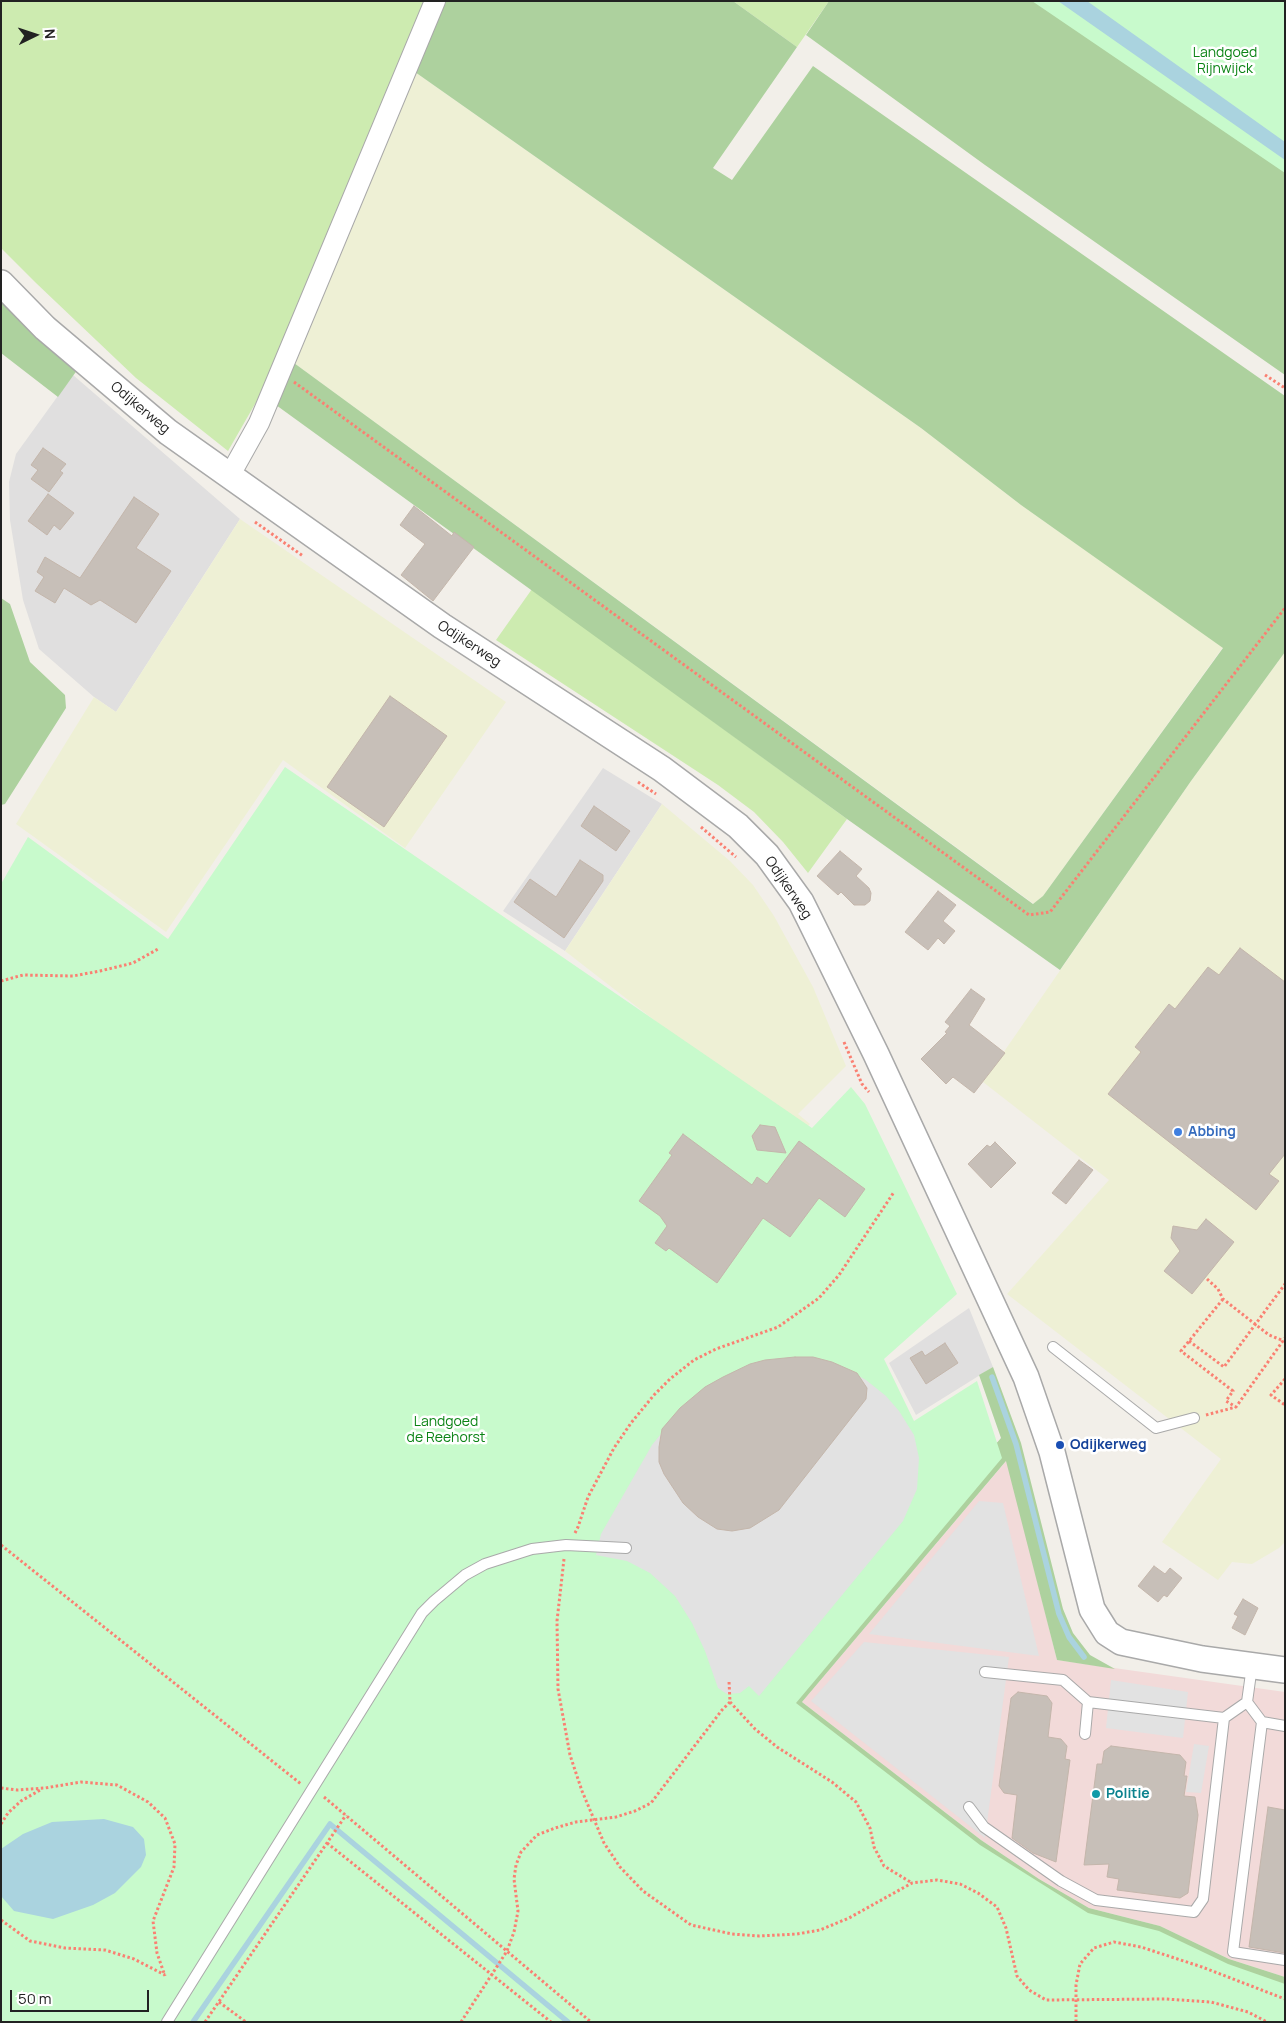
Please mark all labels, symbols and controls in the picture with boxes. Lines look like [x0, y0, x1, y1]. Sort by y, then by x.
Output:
north arrow [10, 10, 60, 60]
text: N [41, 28, 60, 40]
park label: Landgoed Rijnwijck [1193, 45, 1257, 78]
street label: Odijkerweg [107, 378, 173, 438]
street label: Odijkerweg [434, 617, 504, 671]
street label: Odijkerweg [761, 853, 815, 923]
place label: Abbing [1188, 1124, 1236, 1140]
marker: Abbing [1172, 1126, 1184, 1138]
park label: Landgoed de Reehorst [407, 1414, 485, 1446]
place label: Odijkerweg [1070, 1437, 1147, 1453]
marker: Odijkerweg [1054, 1439, 1066, 1451]
place label: Politie [1106, 1786, 1150, 1802]
marker: Politie [1090, 1788, 1102, 1800]
scale bar [12, 1980, 151, 2012]
text: 50 m [18, 1988, 52, 2009]

